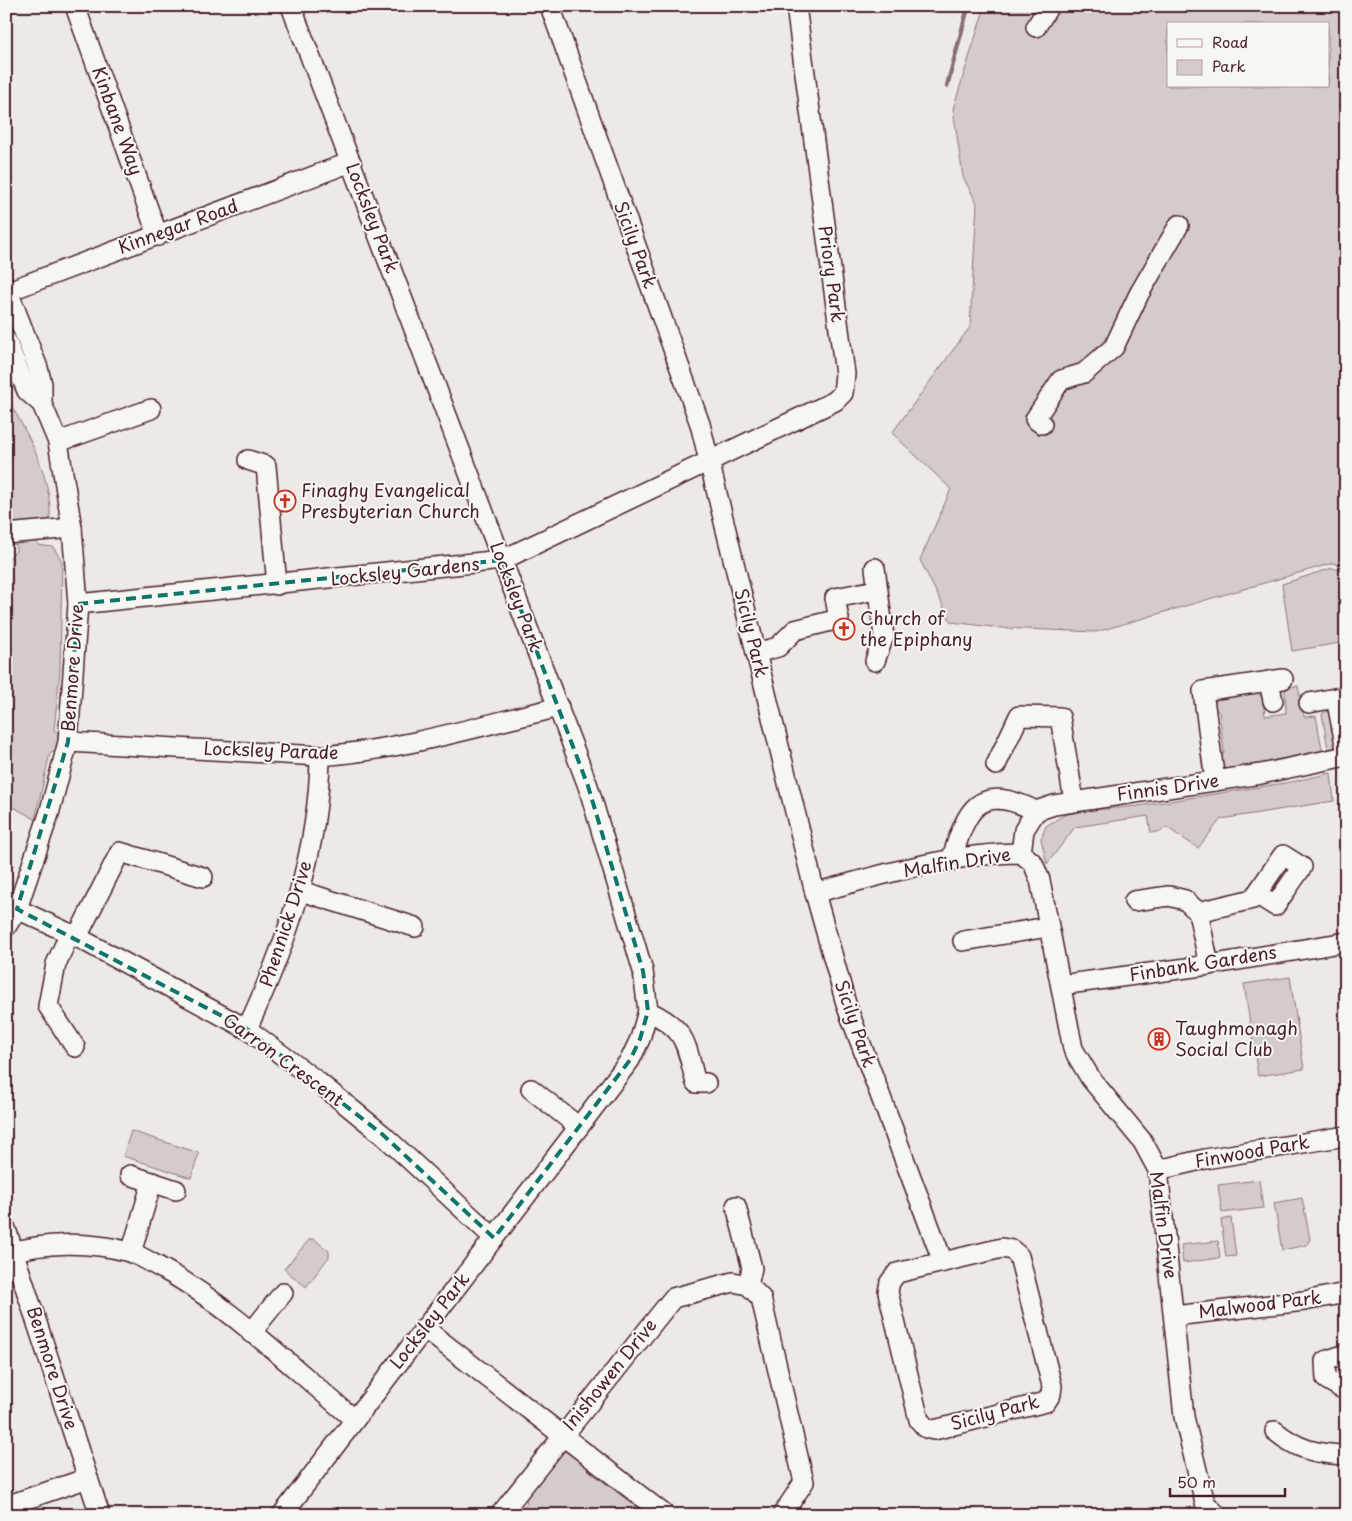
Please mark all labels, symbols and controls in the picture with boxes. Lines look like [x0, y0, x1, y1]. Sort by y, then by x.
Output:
legend [1167, 22, 1330, 88]
text: Road [1212, 30, 1248, 53]
text: Park [1212, 54, 1246, 77]
street label: Kinbane Way [86, 62, 151, 179]
street label: Locksley Park [340, 158, 407, 277]
street label: Kinnegar Road [113, 191, 241, 260]
street label: Sicily Park [608, 197, 665, 292]
street label: Priory Park [812, 224, 853, 324]
place label: Finaghy Evangelical Presbyterian Church [301, 476, 480, 524]
church icon: Finaghy Evangelical Presbyterian Church [273, 489, 297, 513]
street label: Locksley Park [484, 537, 551, 656]
street label: Locksley Gardens [329, 549, 481, 592]
street label: Sicily Park [728, 585, 777, 680]
street label: Benmore Drive [54, 603, 89, 733]
place label: Church of the Epiphany [860, 604, 973, 652]
church icon: Church of the Epiphany [832, 617, 856, 641]
street label: Locksley Parade [203, 734, 339, 765]
street label: Finnis Drive [1115, 766, 1221, 807]
street label: Malfin Drive [901, 840, 1012, 883]
street label: Phennick Drive [251, 857, 318, 990]
street label: Finbank Gardens [1127, 938, 1278, 987]
street label: Sicily Park [829, 976, 884, 1071]
street label: Garron Crescent [218, 1005, 350, 1112]
place label: Taughmonagh Social Club [1175, 1014, 1298, 1062]
building icon: Taughmonagh Social Club [1147, 1027, 1171, 1051]
street label: Finwood Park [1192, 1127, 1311, 1174]
street label: Malfin Drive [1144, 1169, 1185, 1280]
street label: Locksley Park [382, 1266, 475, 1374]
street label: Malwood Park [1197, 1283, 1323, 1324]
street label: Benmore Drive [21, 1303, 86, 1433]
street label: Inishowen Drive [555, 1312, 663, 1436]
street label: Sicily Park [947, 1387, 1042, 1436]
scale bar [1170, 1466, 1284, 1498]
text: 50 m [1177, 1470, 1216, 1493]

